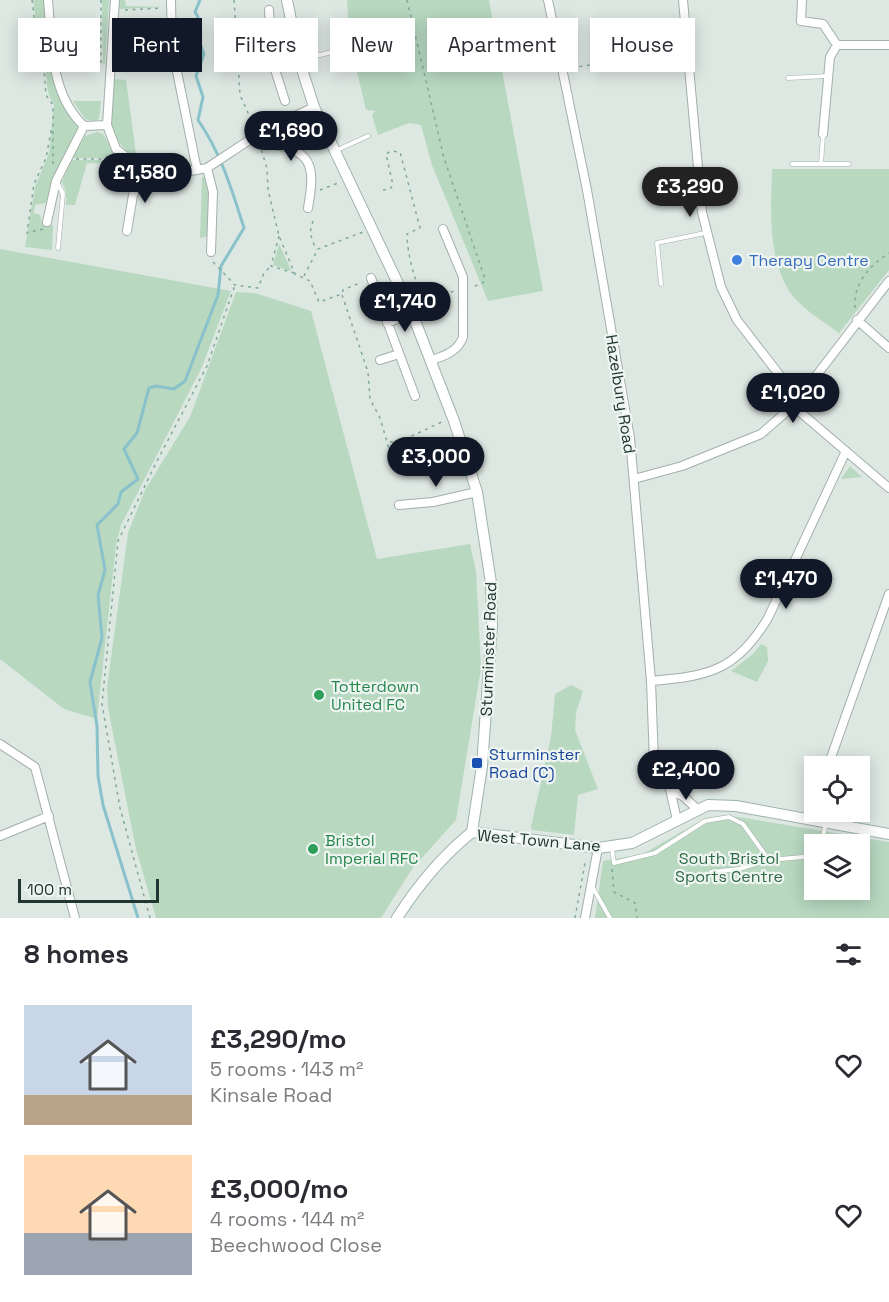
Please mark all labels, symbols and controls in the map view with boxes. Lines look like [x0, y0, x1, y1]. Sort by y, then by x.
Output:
chip: Buy [18, 18, 100, 72]
chip: Rent [112, 18, 202, 72]
chip: Filters [214, 18, 318, 72]
chip: New [330, 18, 415, 72]
chip: Apartment [427, 18, 578, 72]
chip: House [590, 18, 695, 72]
pin: £1,690 [242, 111, 340, 162]
text: £1,690 [258, 117, 324, 143]
pin: £1,580 [96, 153, 194, 204]
text: £1,580 [113, 159, 177, 185]
pin: £3,290 [641, 167, 739, 218]
text: £3,290 [656, 173, 724, 199]
place label: Therapy Centre [749, 250, 869, 271]
marker: Therapy Centre [730, 253, 744, 267]
pin: £1,740 [356, 282, 454, 333]
text: £1,740 [374, 288, 436, 314]
street label: Hazelbury Road [601, 333, 640, 455]
pin: £1,020 [744, 373, 842, 424]
text: £1,020 [760, 379, 826, 405]
pin: £3,000 [387, 437, 485, 488]
text: £3,000 [401, 443, 471, 469]
pin: £1,470 [737, 559, 835, 610]
text: £1,470 [754, 565, 818, 591]
street label: Sturminster Road [476, 581, 501, 717]
place label: Totterdown United FC [331, 676, 419, 715]
marker: Totterdown United FC [312, 688, 326, 702]
place label: Sturminster Road (C) [489, 744, 580, 783]
pin: £2,400 [637, 750, 735, 801]
marker: Sturminster Road (C) [470, 756, 484, 770]
text: £2,400 [651, 756, 721, 782]
map controls [804, 756, 870, 900]
button: locate [804, 756, 870, 822]
street label: West Town Lane [476, 825, 602, 856]
place label: Bristol Imperial RFC [325, 830, 419, 869]
button: layers [804, 834, 870, 900]
marker: Bristol Imperial RFC [306, 842, 320, 856]
park label: South Bristol Sports Centre [675, 848, 783, 887]
scale bar [18, 876, 159, 904]
text: 100 m [27, 879, 72, 900]
text: 8 homes [24, 937, 129, 971]
icon: filters [832, 938, 865, 971]
text: £3,290/mo [210, 1022, 347, 1056]
icon: home [72, 1029, 144, 1101]
icon: heart [832, 1049, 865, 1082]
text: 5 rooms · 143 m² [210, 1056, 363, 1082]
text: Kinsale Road [210, 1082, 332, 1108]
text: £3,000/mo [210, 1172, 348, 1206]
icon: home [72, 1179, 144, 1251]
icon: heart [832, 1199, 865, 1232]
text: 4 rooms · 144 m² [210, 1206, 364, 1232]
text: Beechwood Close [210, 1232, 382, 1258]

